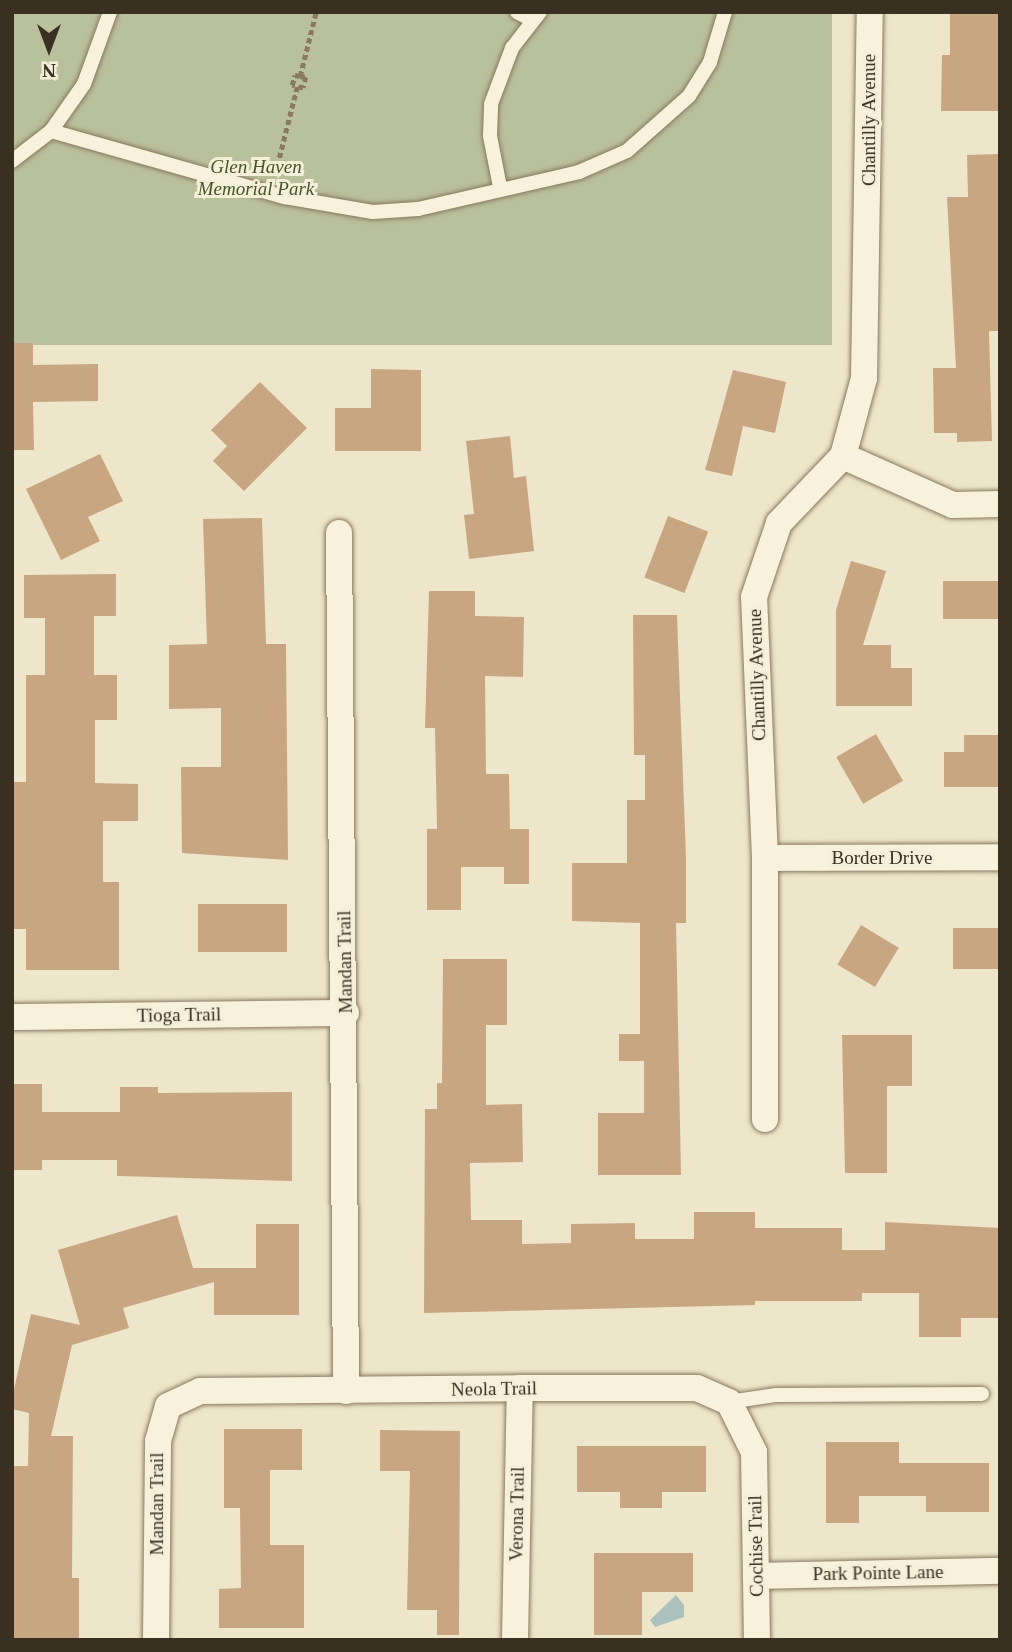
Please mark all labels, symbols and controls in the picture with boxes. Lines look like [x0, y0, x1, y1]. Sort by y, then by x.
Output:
north arrow [14, 14, 84, 84]
street label: Chantilly Avenue [858, 53, 880, 187]
text: N [42, 60, 56, 81]
park label: Glen Haven Memorial Park [198, 156, 314, 200]
street label: Chantilly Avenue [743, 608, 771, 742]
street label: Border Drive [832, 847, 932, 869]
street label: Mandan Trail [333, 910, 357, 1014]
street label: Tioga Trail [136, 1003, 222, 1027]
street label: Neola Trail [451, 1377, 537, 1401]
street label: Mandan Trail [146, 1452, 168, 1556]
street label: Verona Trail [505, 1466, 529, 1562]
street label: Cochise Trail [744, 1495, 768, 1597]
street label: Park Pointe Lane [812, 1560, 944, 1586]

